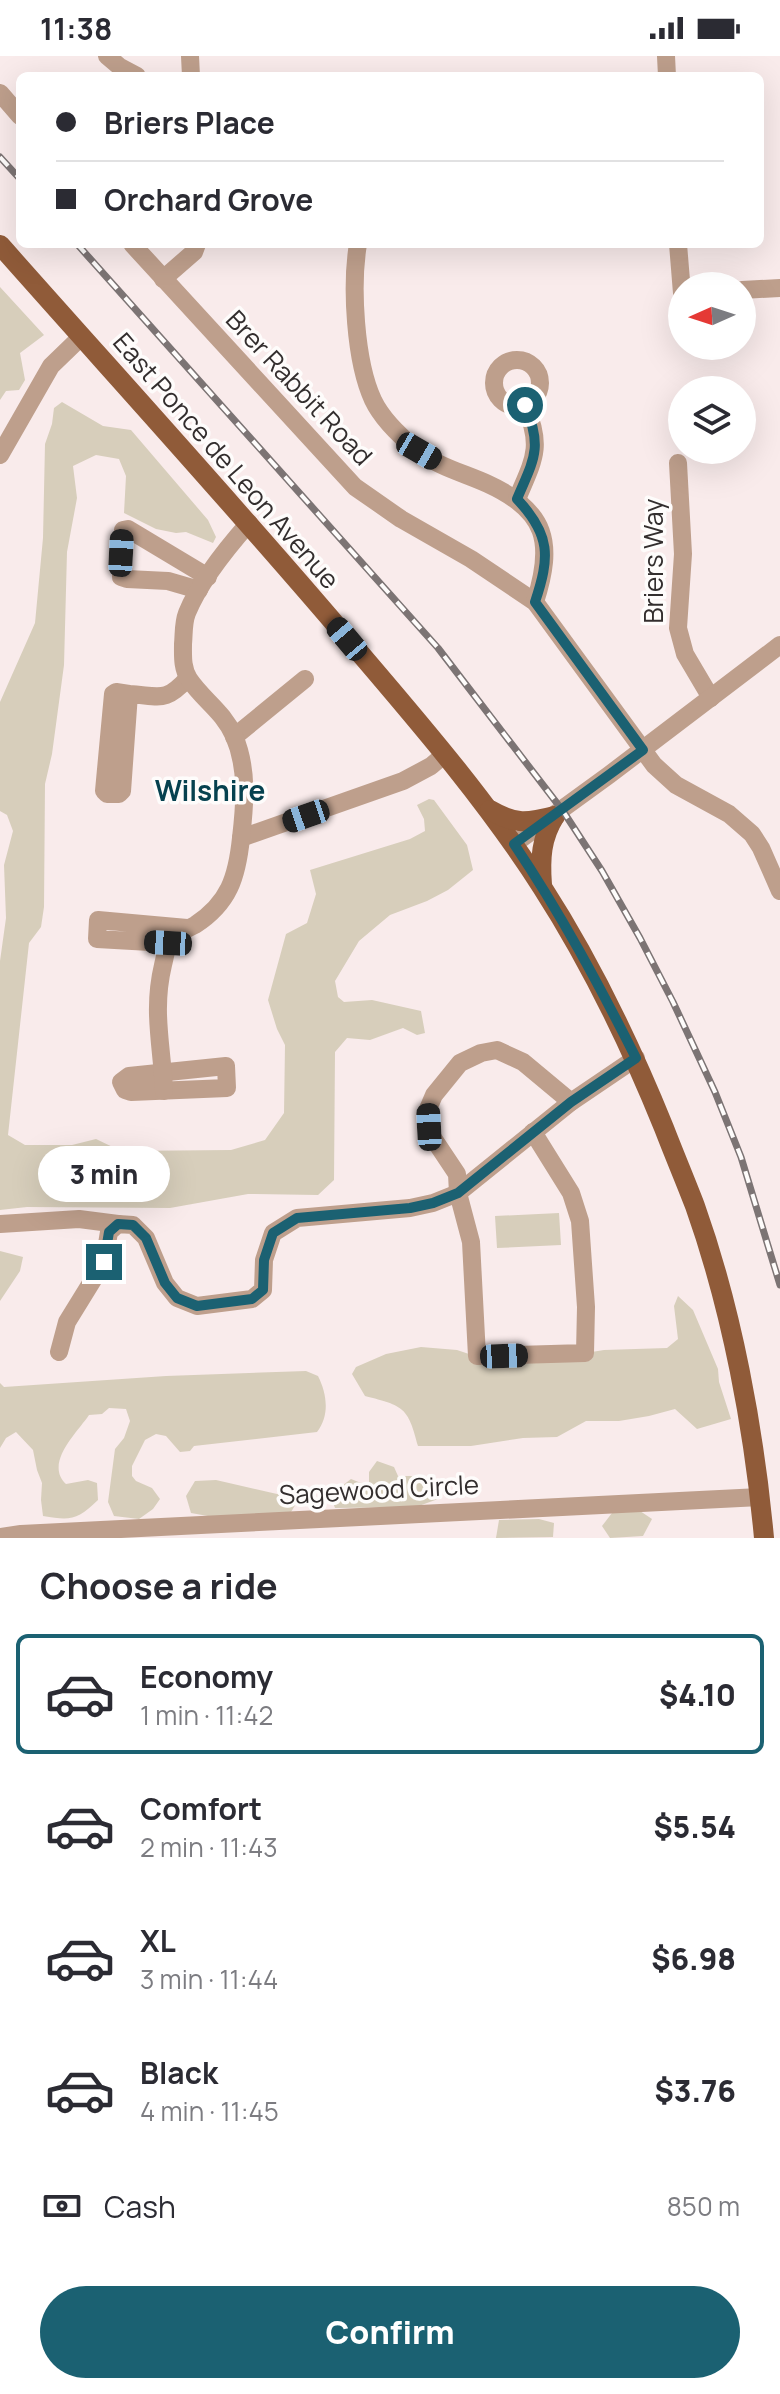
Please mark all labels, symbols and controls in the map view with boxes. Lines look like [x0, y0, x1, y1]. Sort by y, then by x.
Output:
text: 11:38 [40, 8, 112, 49]
text: Briers Place [104, 102, 275, 143]
text: Orchard Grove [104, 179, 313, 220]
north arrow [668, 272, 756, 360]
map controls [668, 272, 756, 464]
street label: Brer Rabbit Road [218, 302, 381, 473]
street label: East Ponce de Leon Avenue [105, 325, 348, 596]
button: layers [668, 376, 756, 464]
route start [507, 387, 543, 423]
car [392, 429, 446, 473]
street label: Briers Way [635, 498, 671, 623]
car [108, 528, 134, 578]
car [322, 613, 372, 665]
district label: Wilshire [155, 771, 265, 809]
car [279, 797, 333, 835]
car [143, 930, 193, 956]
car [416, 1102, 442, 1152]
callout: 3 min [38, 1146, 170, 1202]
text: 3 min [70, 1156, 138, 1192]
route end [86, 1244, 122, 1280]
car [480, 1343, 528, 1369]
street label: Sagewood Circle [278, 1466, 480, 1512]
text: Choose a ride [40, 1561, 278, 1610]
text: Economy [140, 1656, 273, 1697]
icon: car [44, 1658, 116, 1730]
text: $4.10 [659, 1674, 736, 1715]
text: 1 min · 11:42 [140, 1697, 273, 1733]
text: Comfort [140, 1788, 262, 1829]
icon: car [44, 1790, 116, 1862]
text: $5.54 [653, 1806, 736, 1847]
text: 2 min · 11:43 [140, 1829, 278, 1865]
text: XL [140, 1920, 176, 1961]
icon: car [44, 1922, 116, 1994]
text: $6.98 [651, 1938, 736, 1979]
text: 3 min · 11:44 [140, 1961, 278, 1997]
text: Black [140, 2052, 218, 2093]
icon: car [44, 2054, 116, 2126]
text: $3.76 [654, 2070, 736, 2111]
text: 4 min · 11:45 [140, 2093, 279, 2129]
icon: cash [40, 2184, 84, 2228]
text: Cash [104, 2186, 176, 2227]
text: 850 m [667, 2188, 740, 2224]
button: Confirm [40, 2286, 740, 2378]

